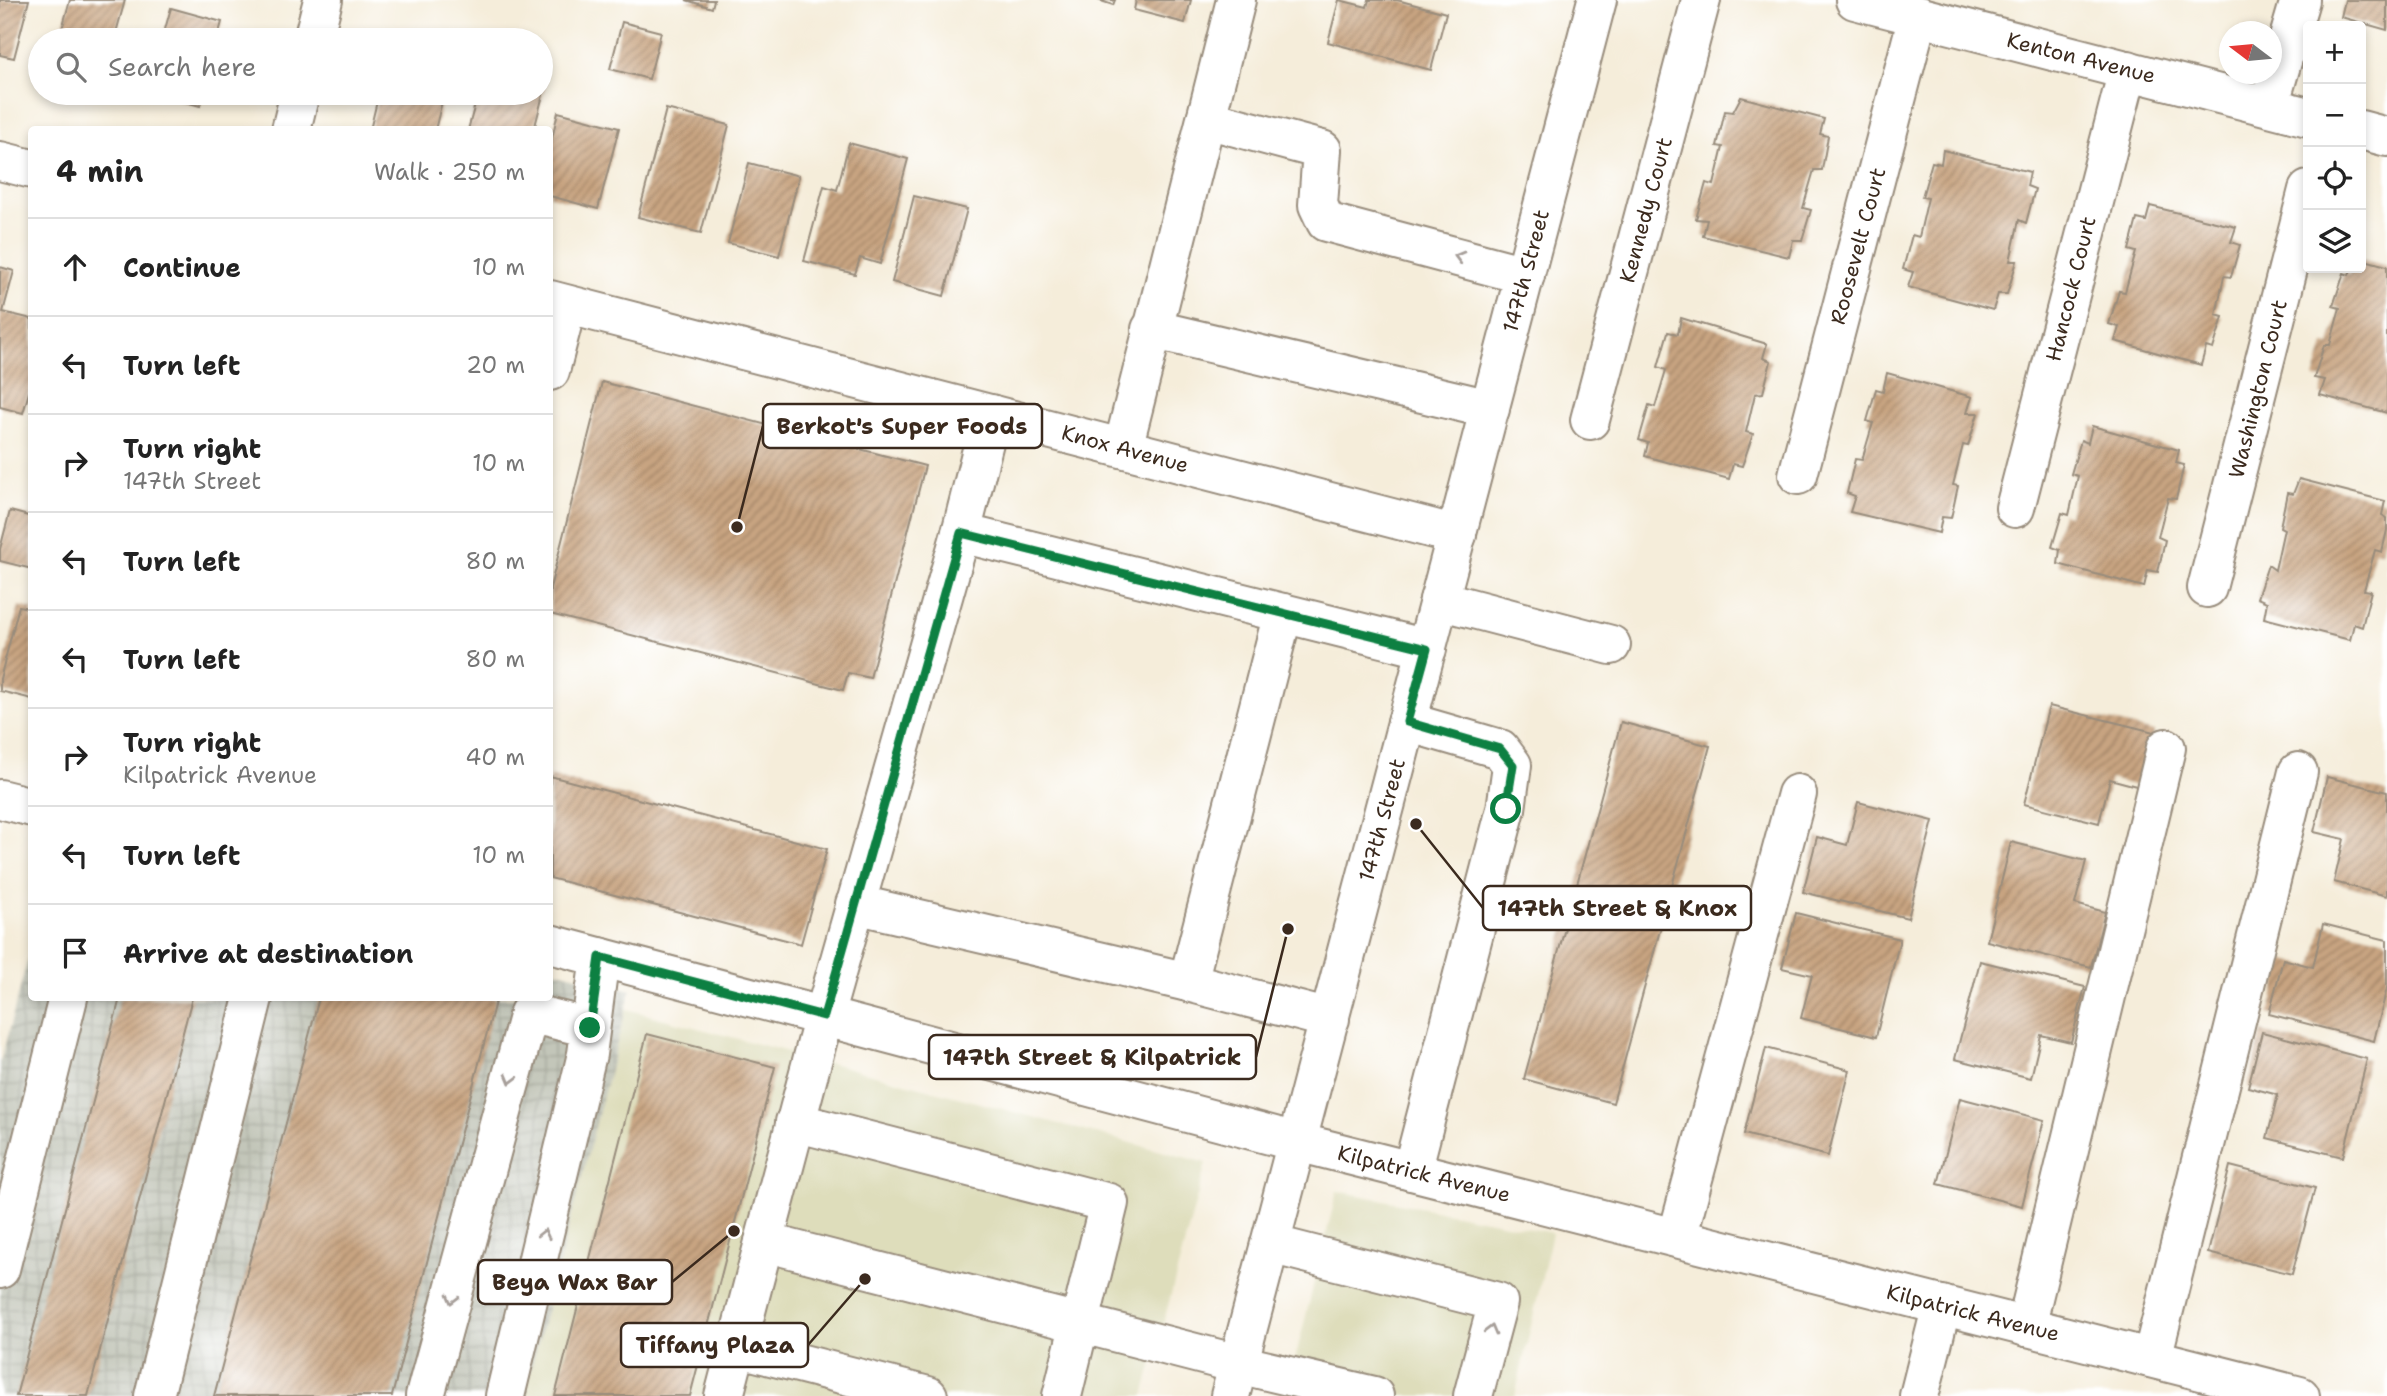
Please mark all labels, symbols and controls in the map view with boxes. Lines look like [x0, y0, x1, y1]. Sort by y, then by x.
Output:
north arrow [2219, 21, 2282, 84]
map controls [2303, 21, 2366, 273]
button: + [2303, 21, 2366, 84]
street label: Kenton Avenue [2004, 26, 2158, 90]
search box [28, 28, 553, 105]
icon: search [52, 48, 90, 86]
text: Search here [108, 49, 257, 84]
button: − [2303, 84, 2366, 147]
street label: Kennedy Court [1613, 134, 1679, 286]
button: locate [2303, 147, 2366, 210]
text: 4 min [56, 151, 143, 192]
text: Walk · 250 m [374, 157, 525, 187]
street label: Roosevelt Court [1824, 164, 1892, 328]
street label: 147th Street [1496, 206, 1556, 336]
button: layers [2303, 210, 2366, 273]
street label: Hancock Court [2039, 213, 2103, 365]
icon: ahead [56, 248, 94, 286]
text: Continue [123, 250, 241, 285]
one-way arrow [1453, 251, 1465, 265]
text: 10 m [472, 252, 525, 282]
street label: Washington Court [2222, 297, 2294, 481]
icon: left [56, 346, 94, 384]
text: Turn left [123, 348, 240, 383]
text: 20 m [466, 350, 525, 380]
callout: Berkot's Super Foods [763, 404, 1042, 448]
text: Berkot's Super Foods [777, 411, 1027, 441]
street label: Knox Avenue [1058, 419, 1192, 479]
text: Turn right [123, 431, 261, 466]
icon: right [56, 444, 94, 482]
text: 10 m [472, 448, 525, 478]
text: 147th Street [123, 466, 261, 496]
icon: left [56, 542, 94, 580]
text: Turn left [123, 544, 240, 579]
text: 80 m [466, 546, 525, 576]
icon: left [56, 640, 94, 678]
text: Turn left [123, 642, 240, 677]
text: 80 m [466, 644, 525, 674]
text: Turn right [123, 725, 261, 760]
icon: right [56, 738, 94, 776]
text: 40 m [465, 742, 525, 772]
street label: 147th Street [1352, 755, 1412, 885]
text: Kilpatrick Avenue [123, 760, 317, 790]
route start [1490, 793, 1521, 824]
icon: left [56, 836, 94, 874]
text: Turn left [123, 838, 240, 873]
text: 10 m [472, 840, 525, 870]
callout: 147th Street & Knox [1483, 886, 1751, 930]
text: 147th Street & Knox [1497, 893, 1737, 923]
icon: arrive [56, 934, 94, 972]
text: Arrive at destination [123, 936, 413, 971]
route end [574, 1012, 605, 1043]
callout: 147th Street & Kilpatrick [929, 1035, 1256, 1079]
text: 147th Street & Kilpatrick [942, 1042, 1242, 1072]
one-way arrow [505, 1073, 520, 1085]
street label: Kilpatrick Avenue [1335, 1139, 1513, 1209]
one-way arrow [536, 1228, 550, 1240]
callout: Beya Wax Bar [478, 1260, 672, 1304]
text: Beya Wax Bar [492, 1267, 658, 1297]
street label: Kilpatrick Avenue [1884, 1278, 2062, 1348]
one-way arrow [446, 1292, 460, 1304]
callout: Tiffany Plaza [621, 1323, 808, 1367]
one-way arrow [1483, 1324, 1497, 1336]
text: Tiffany Plaza [636, 1330, 795, 1360]

